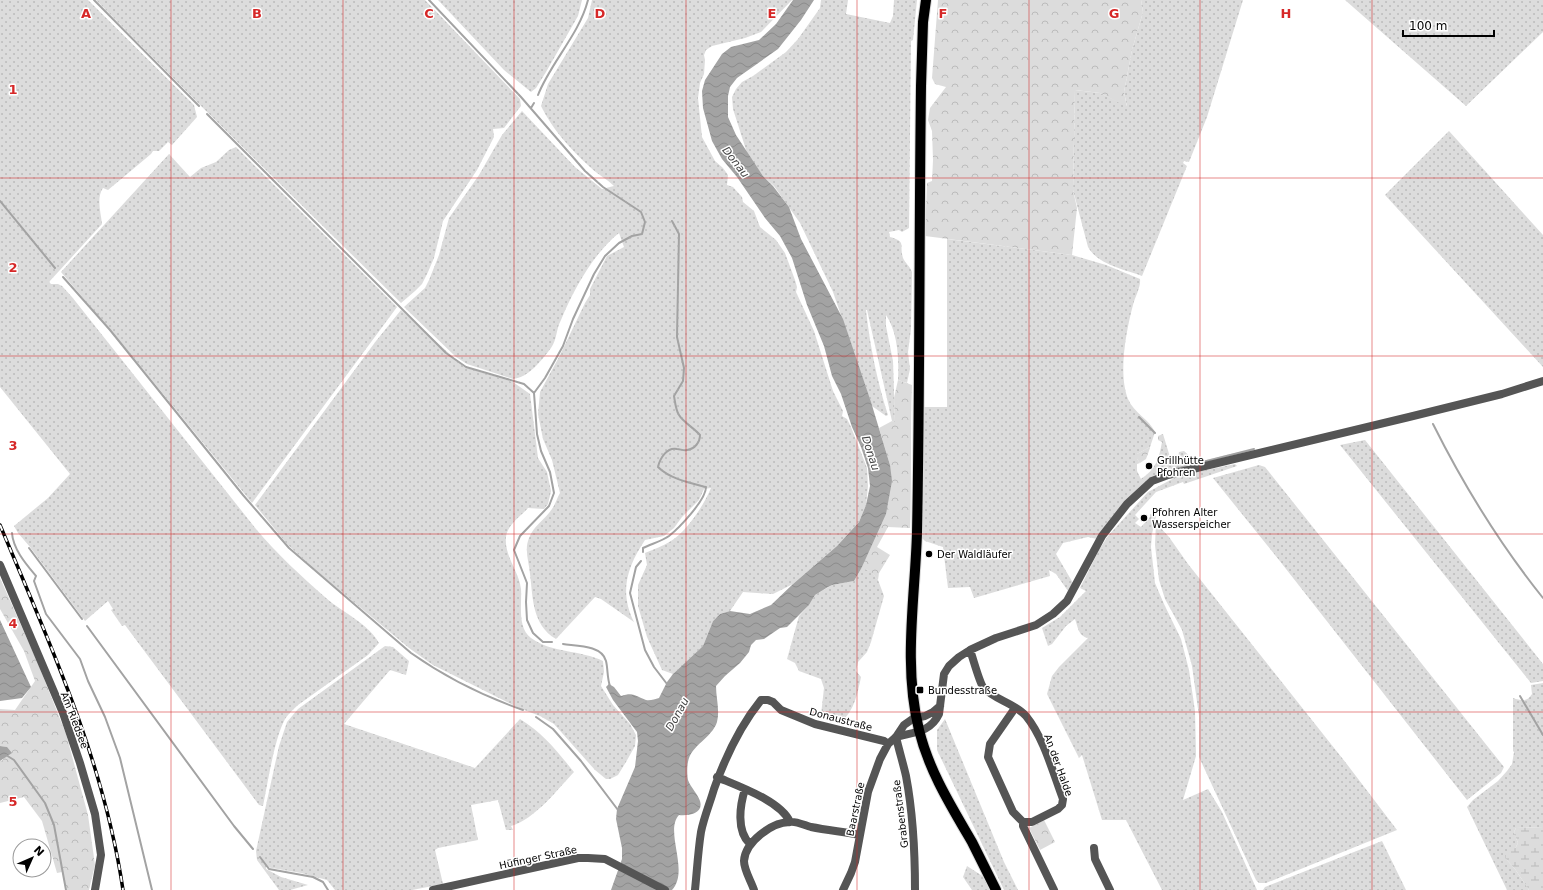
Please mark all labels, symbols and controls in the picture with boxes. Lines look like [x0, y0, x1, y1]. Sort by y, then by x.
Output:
text: A [81, 6, 91, 21]
text: B [252, 6, 262, 21]
text: C [424, 6, 434, 21]
text: D [595, 6, 606, 21]
text: E [768, 6, 776, 21]
text: F [939, 6, 947, 21]
text: G [1109, 6, 1119, 21]
text: H [1281, 6, 1291, 21]
scale bar [1403, 12, 1494, 38]
text: 100 m [1409, 19, 1447, 33]
text: 1 [8, 82, 18, 97]
water label: Donau [719, 144, 752, 180]
text: 2 [8, 260, 18, 275]
water label: Donau [859, 434, 882, 472]
text: 3 [8, 438, 18, 453]
place label: Grillhütte Pfohren [1157, 455, 1204, 478]
marker: Grillhütte Pfohren [1144, 461, 1154, 471]
place label: Pfohren Alter Wasserspeicher [1152, 507, 1232, 530]
marker: Pfohren Alter Wasserspeicher [1139, 513, 1149, 523]
marker: Der Waldläufer [924, 549, 934, 559]
place label: Der Waldläufer [937, 549, 1013, 560]
text: 4 [8, 616, 18, 631]
marker: Bundesstraße [915, 685, 925, 695]
place label: Bundesstraße [928, 685, 997, 696]
street label: Am Riedsee [59, 690, 90, 750]
water label: Donau [663, 695, 692, 733]
street label: Donaustraße [808, 706, 873, 733]
street label: An der Halde [1042, 733, 1075, 798]
street label: Grabenstraße [891, 779, 910, 849]
street label: Baarstraße [844, 781, 867, 837]
text: 5 [8, 794, 18, 809]
north arrow [12, 838, 52, 878]
text: N [31, 843, 47, 859]
street label: Hüfinger Straße [498, 844, 578, 871]

